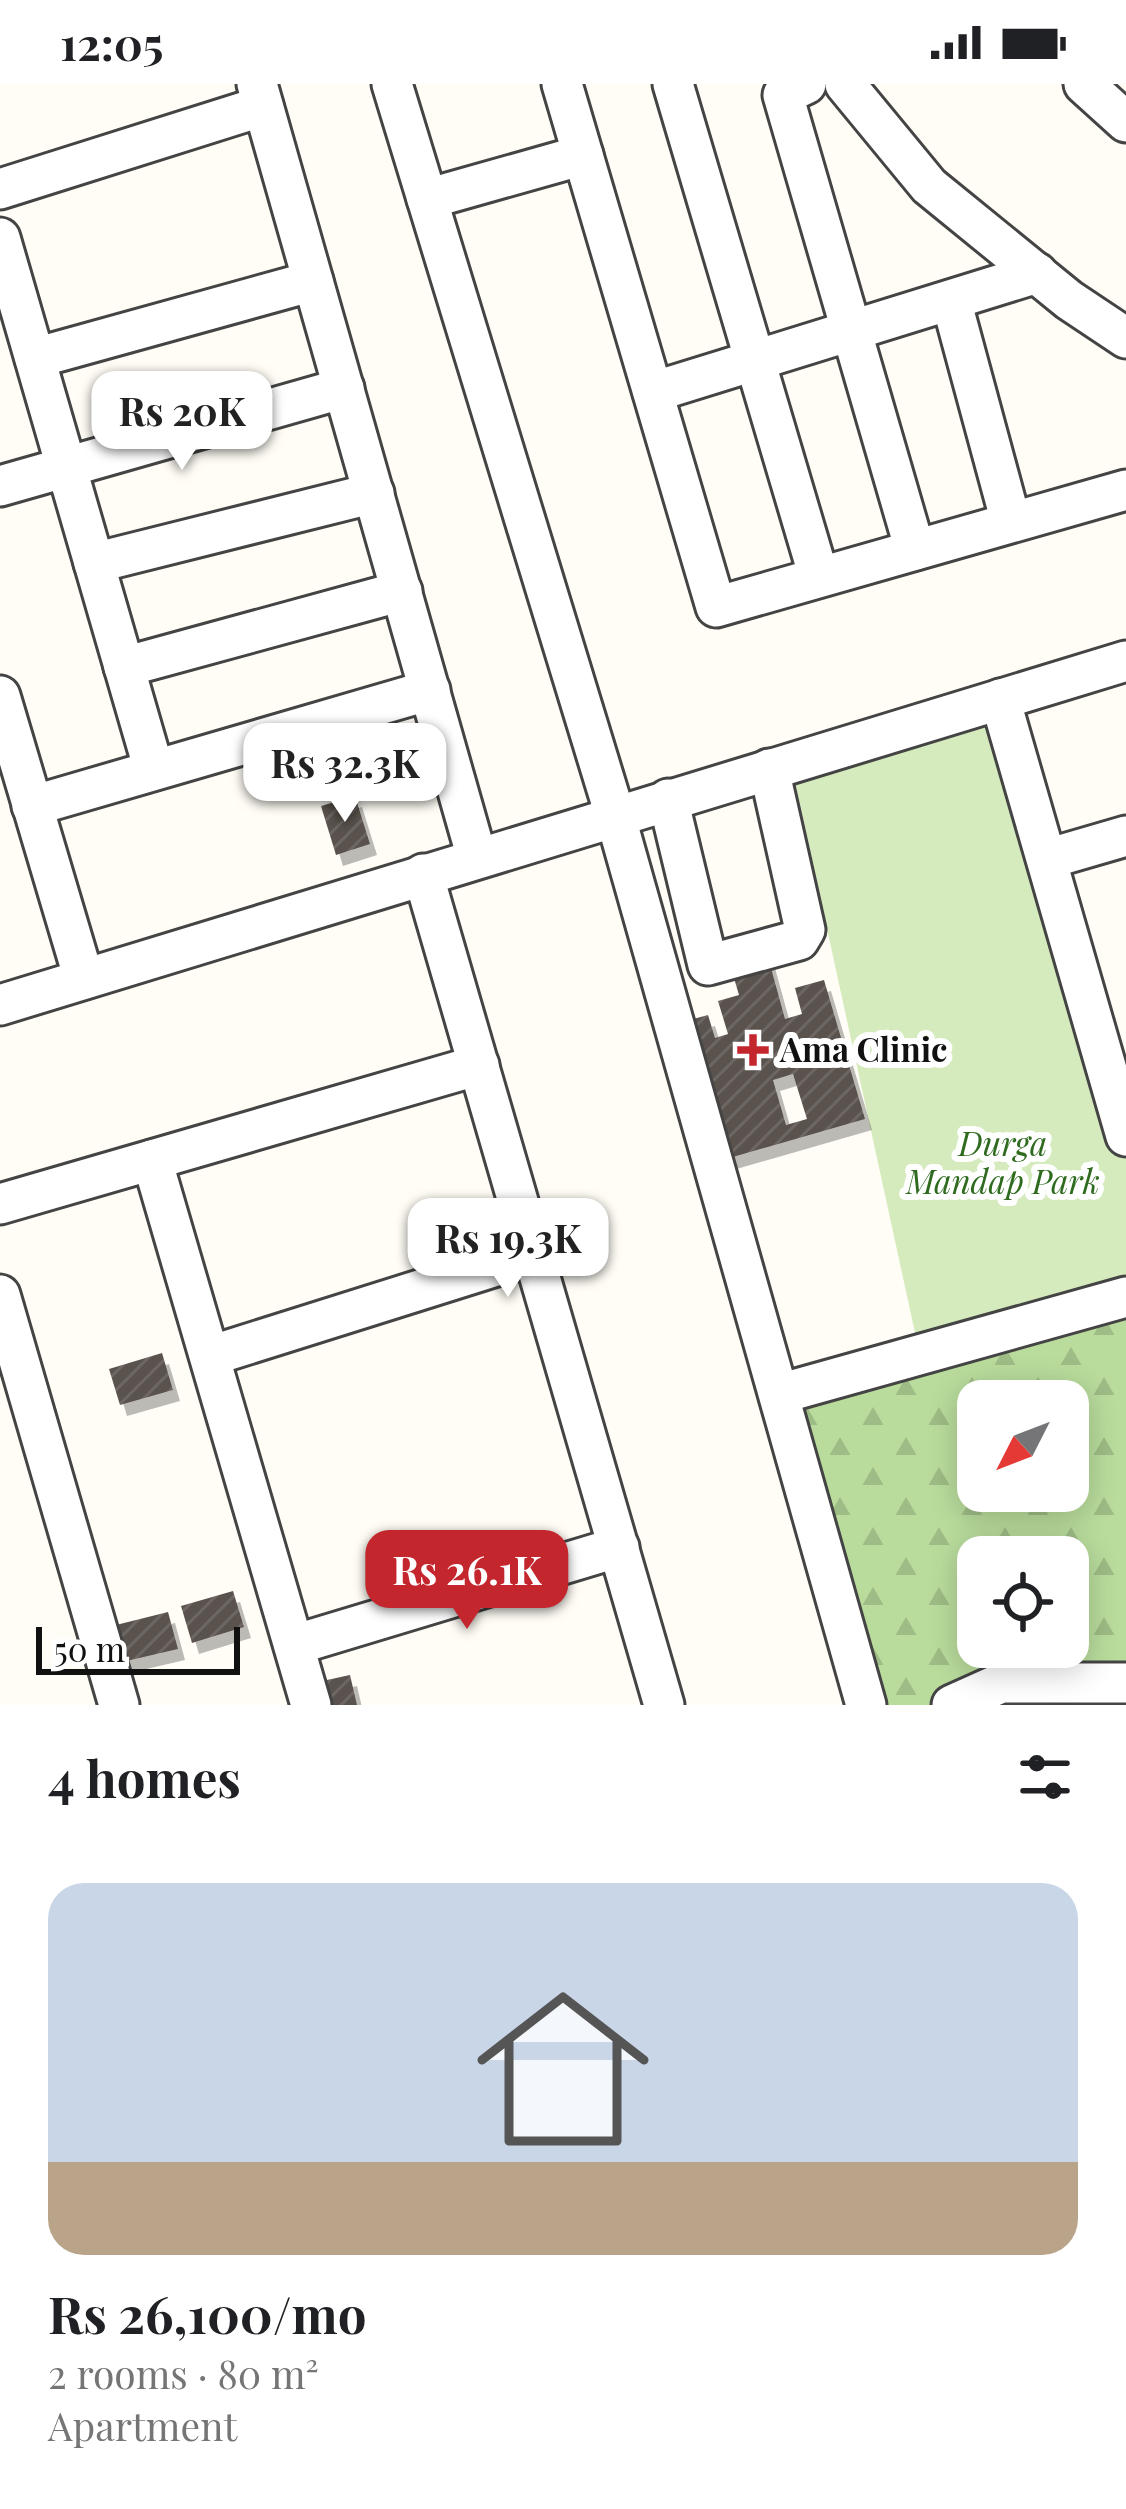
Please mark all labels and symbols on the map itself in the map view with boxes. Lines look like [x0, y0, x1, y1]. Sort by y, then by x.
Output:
pin: Rs 20K [84, 371, 280, 473]
pin: Rs 32.3K [221, 723, 469, 825]
place label: Ama Clinic [779, 1026, 947, 1070]
marker: Ama Clinic [737, 1034, 769, 1066]
park label: Durga Mandap Park [904, 1120, 1100, 1202]
pin: Rs 19.3K [384, 1198, 632, 1300]
north arrow [957, 1380, 1089, 1512]
pin: Rs 26.1K [343, 1530, 591, 1632]
scale bar [36, 1621, 240, 1674]

